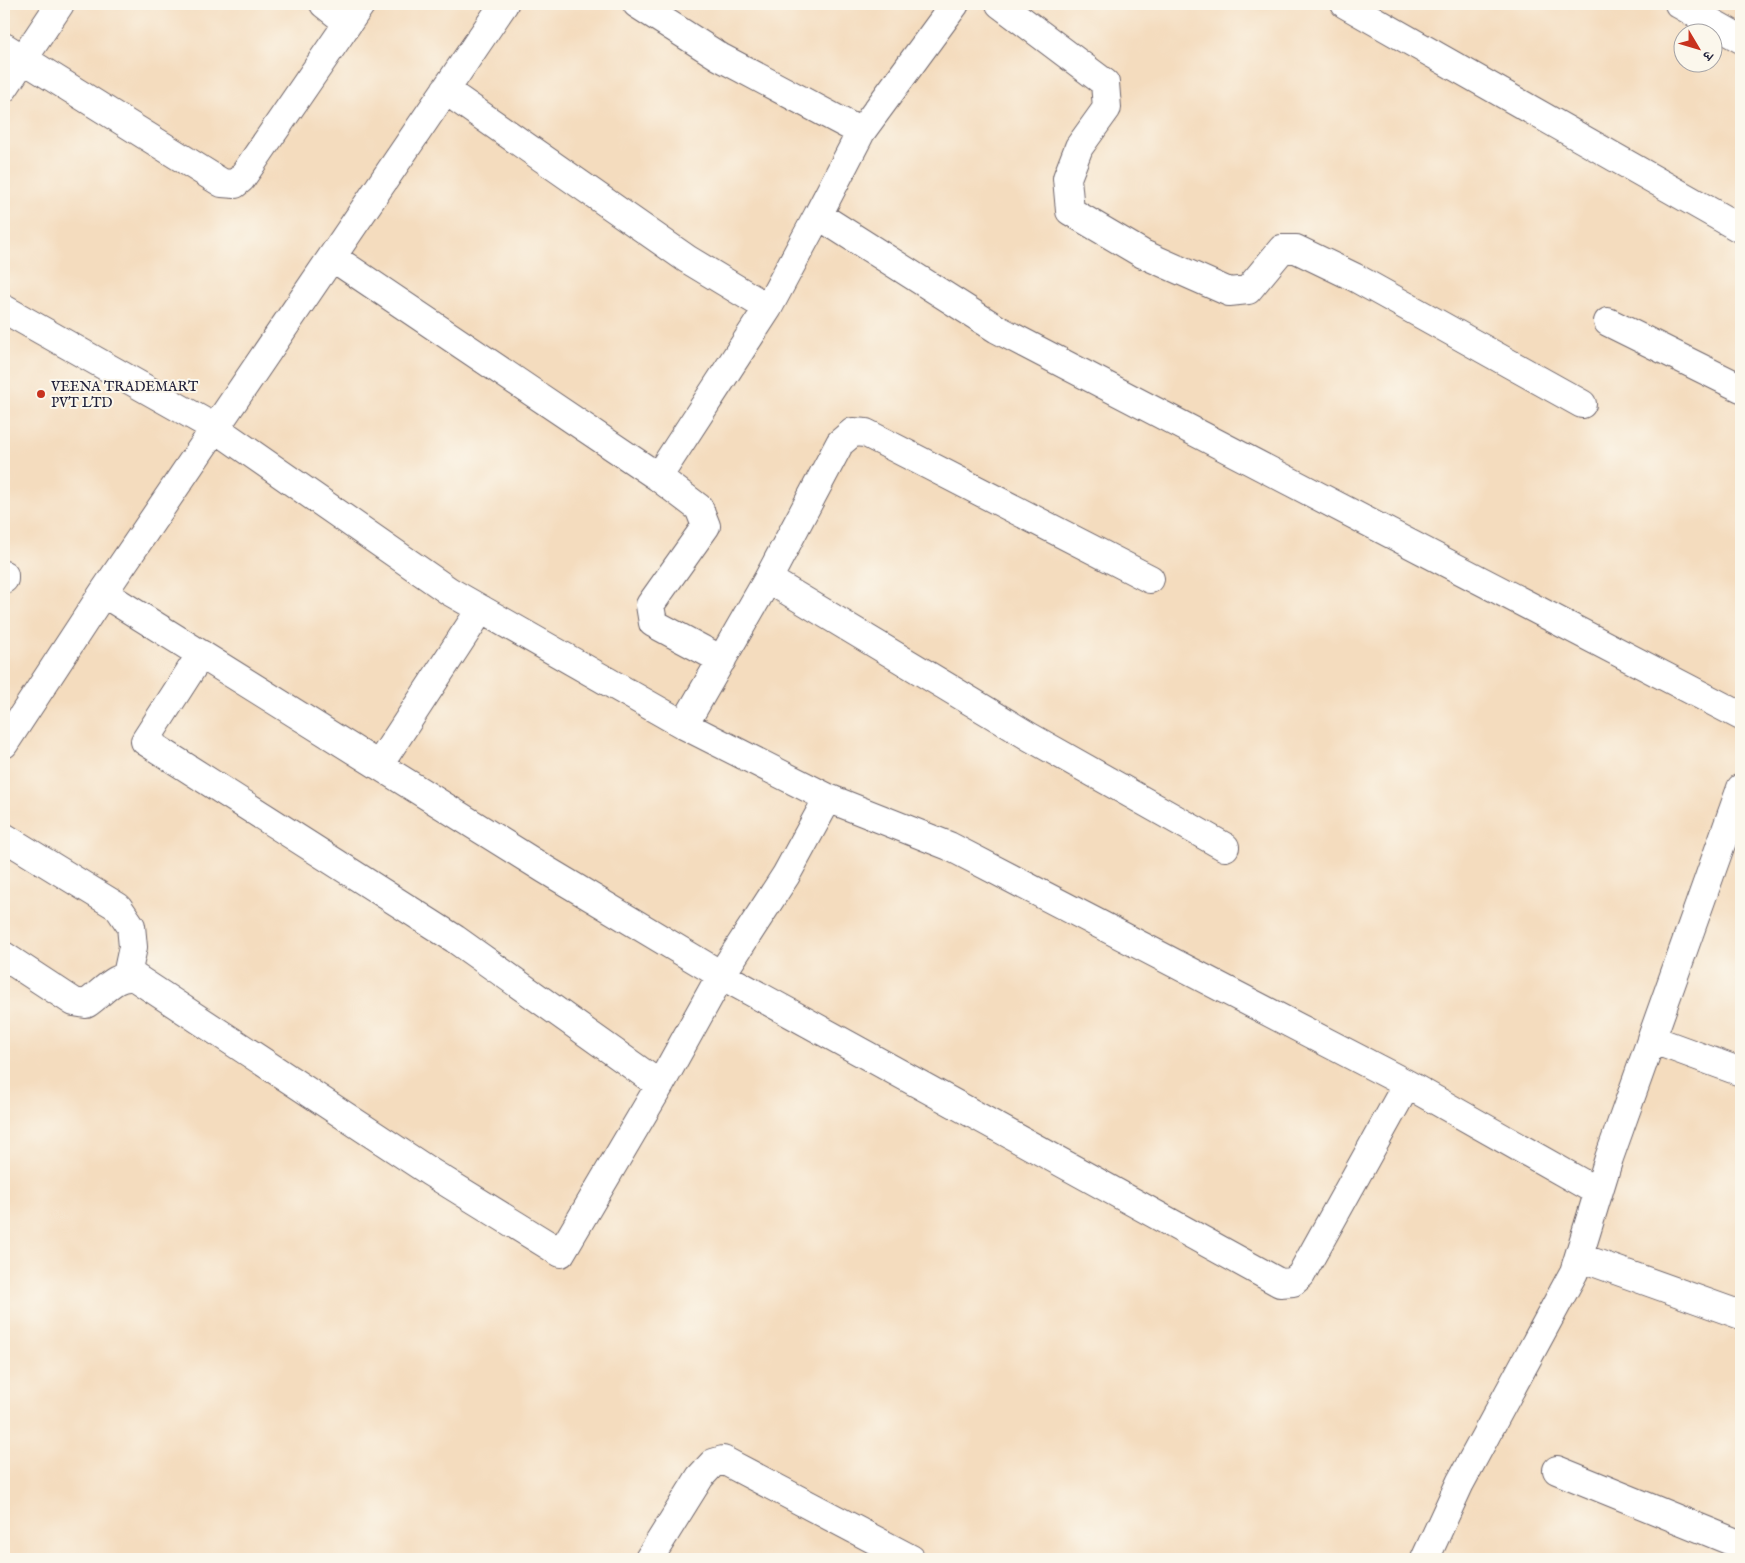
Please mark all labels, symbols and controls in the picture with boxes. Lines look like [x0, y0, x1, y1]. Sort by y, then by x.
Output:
north arrow [1672, 22, 1722, 72]
text: उ [1698, 46, 1717, 64]
place label: VEENA TRADEMART PVT LTD [50, 378, 199, 412]
marker: VEENA TRADEMART PVT LTD [35, 388, 47, 400]

